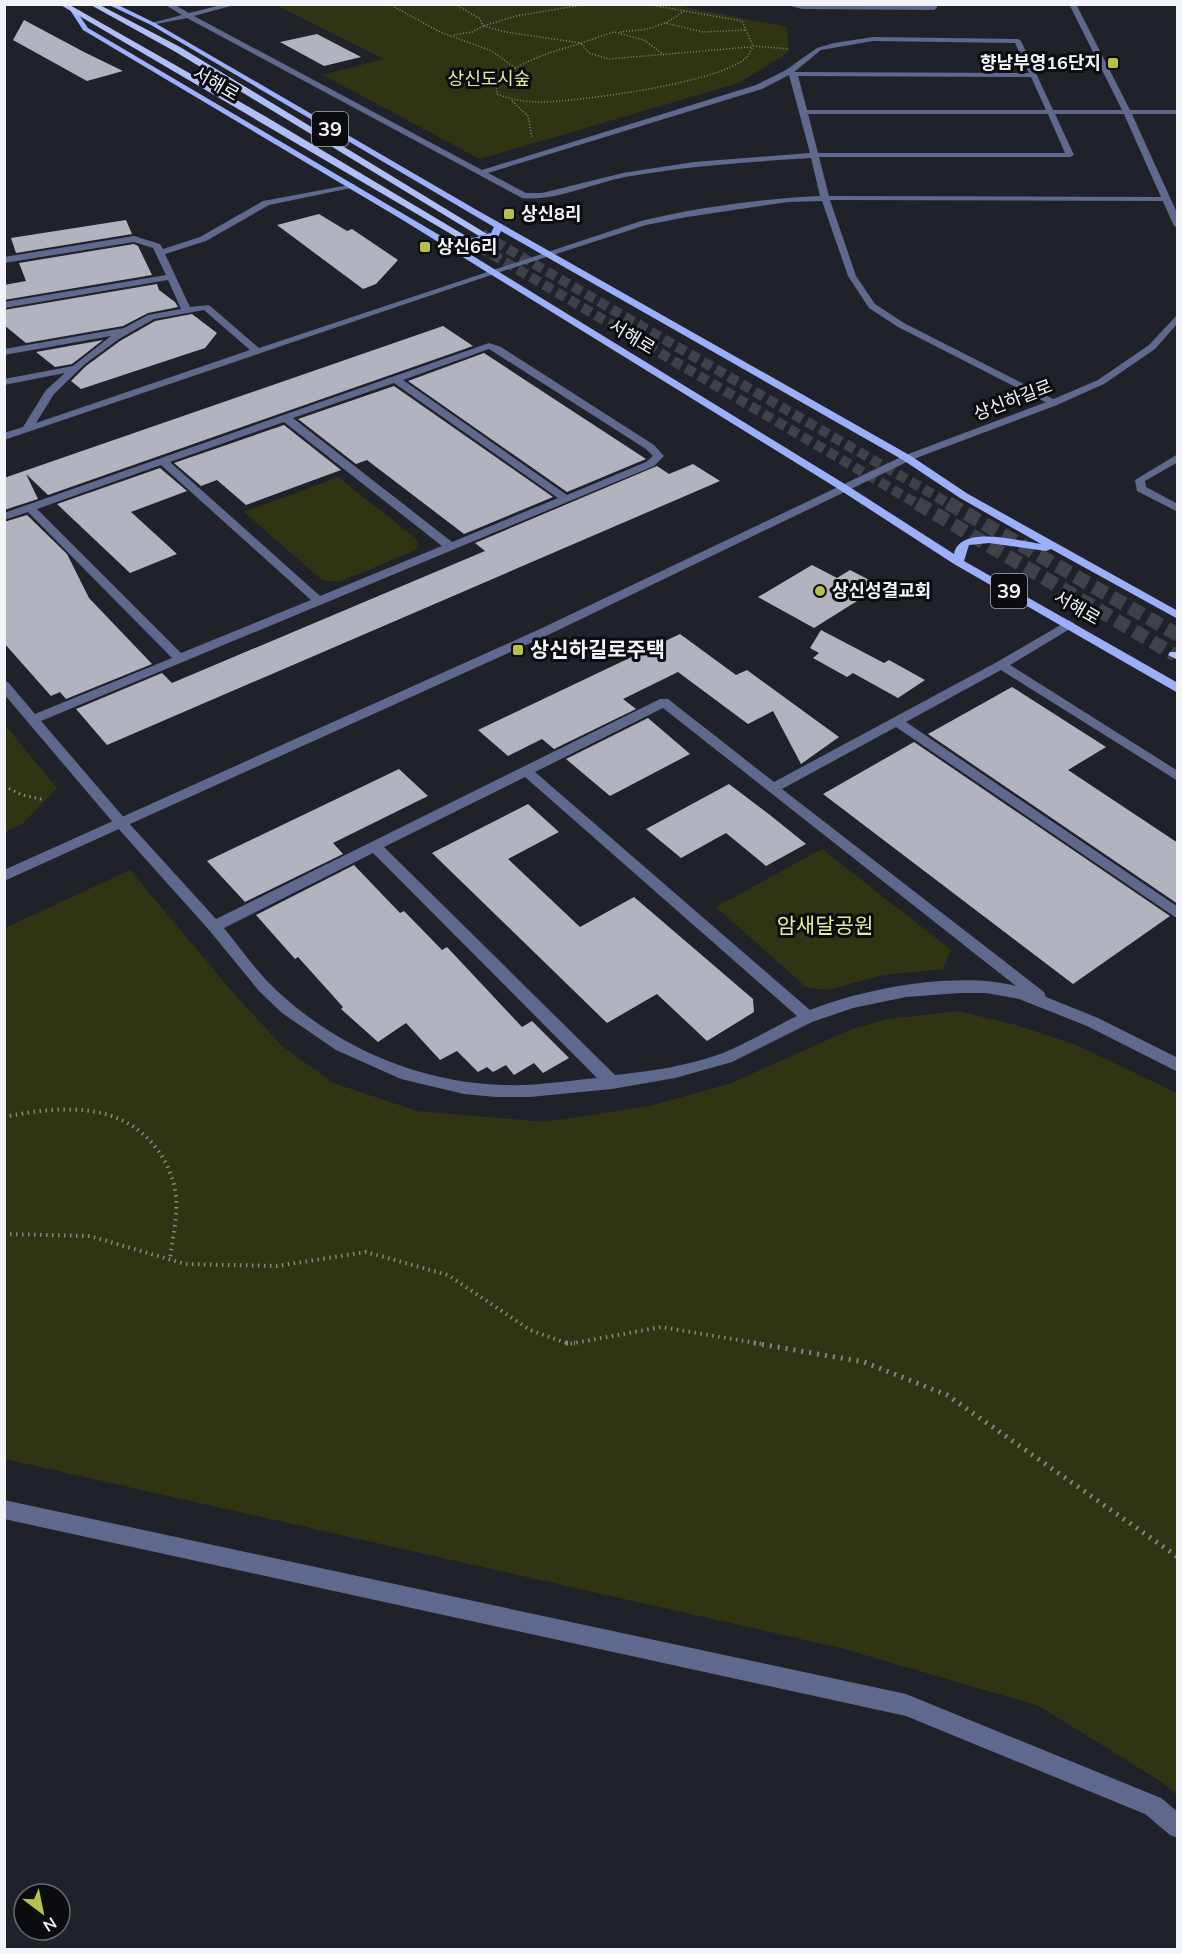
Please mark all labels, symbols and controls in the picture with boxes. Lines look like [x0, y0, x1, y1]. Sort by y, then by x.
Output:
place label: 향남부영16단지 [980, 51, 1101, 74]
marker: 향남부영16단지 [1106, 56, 1120, 70]
street label: 서해로 [189, 61, 244, 106]
park label: 상신도시숲 [448, 67, 530, 90]
road number: 39 [312, 112, 348, 146]
place label: 상신8리 [521, 202, 581, 225]
marker: 상신8리 [502, 207, 516, 221]
place label: 상신6리 [437, 235, 497, 258]
marker: 상신6리 [418, 240, 432, 254]
street label: 서해로 [605, 314, 659, 359]
street label: 상신하길로 [970, 374, 1056, 425]
road number: 39 [991, 574, 1027, 608]
place label: 상신성결교회 [832, 579, 931, 602]
marker: 상신성결교회 [813, 584, 827, 598]
street label: 서해로 [1050, 585, 1105, 630]
place label: 상신하길로주택 [530, 636, 665, 662]
marker: 상신하길로주택 [511, 643, 525, 657]
park label: 암새달공원 [777, 912, 873, 938]
north arrow [12, 1882, 72, 1942]
text: N [40, 1913, 60, 1936]

